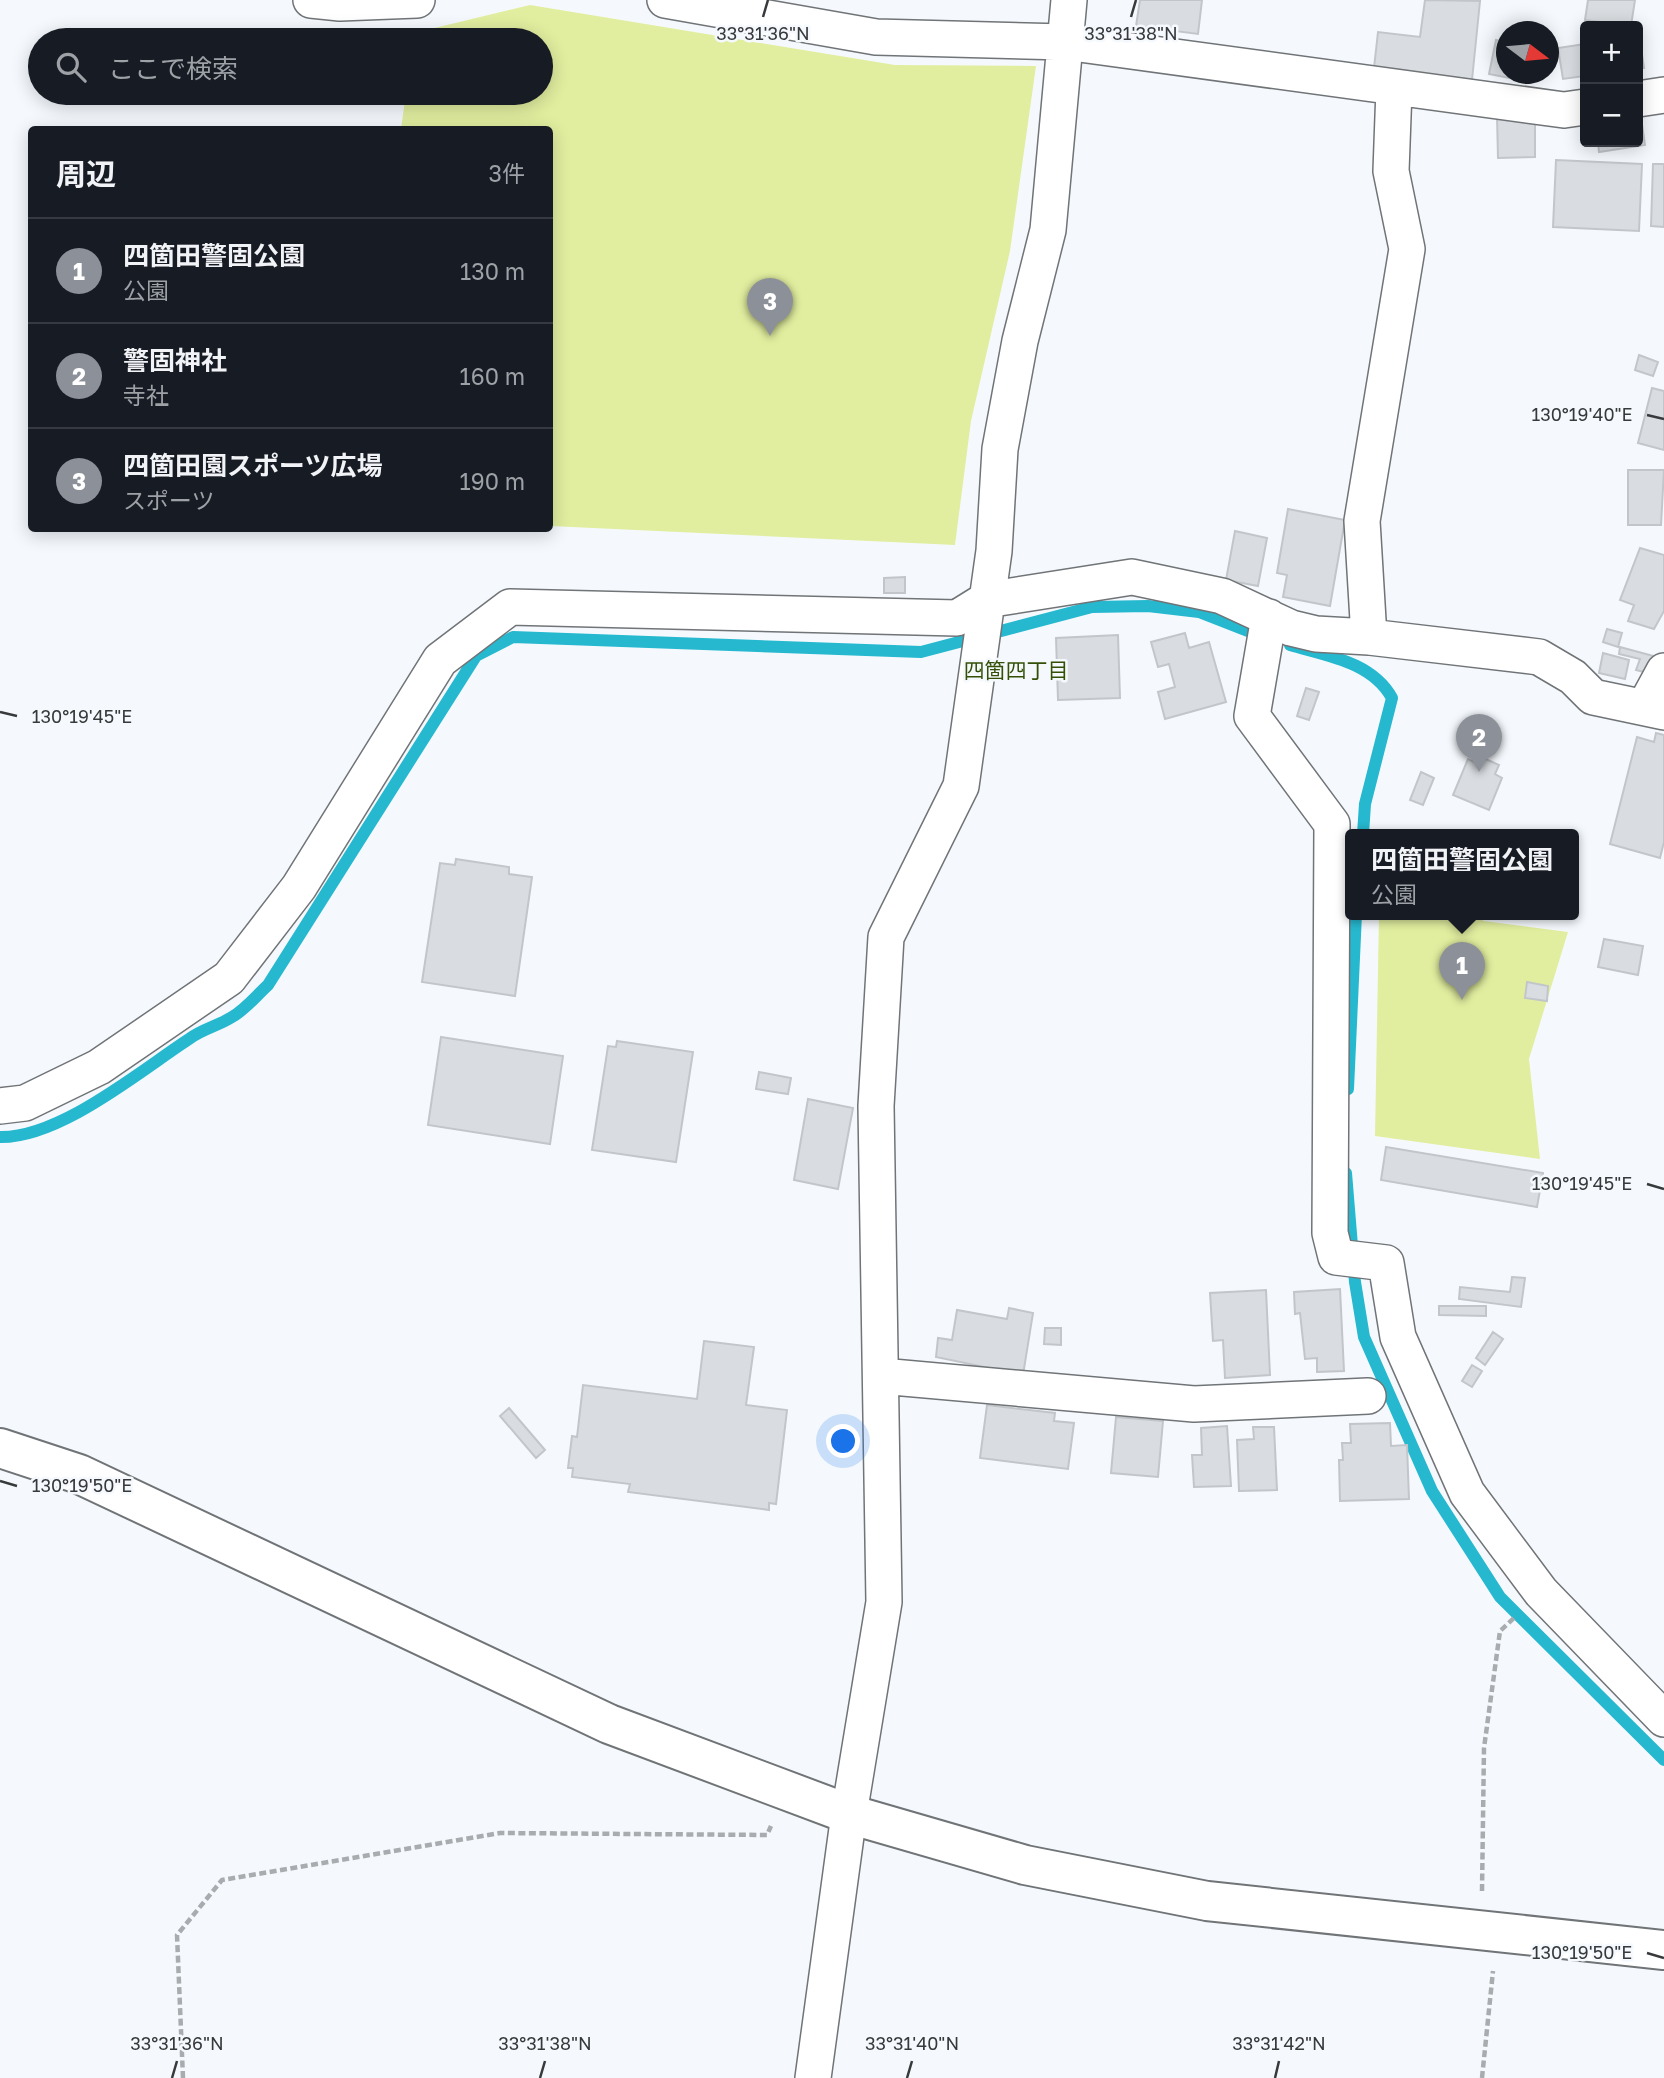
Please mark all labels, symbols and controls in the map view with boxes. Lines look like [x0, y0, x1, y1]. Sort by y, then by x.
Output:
north arrow [1496, 21, 1559, 84]
map controls [1580, 21, 1643, 147]
button: + [1580, 21, 1643, 84]
text: 33°31'36"N [716, 22, 810, 44]
text: 33°31'38"N [1084, 22, 1178, 44]
search box [28, 28, 553, 105]
icon: search [52, 48, 90, 86]
text: ここで検索 [108, 53, 238, 84]
button: − [1580, 84, 1643, 147]
text: 周辺 [56, 156, 116, 192]
text: 3件 [489, 159, 525, 187]
text: 四箇田警固公園 [123, 240, 305, 271]
text: 1 [73, 257, 85, 285]
text: 130 m [460, 257, 525, 285]
text: 公園 [123, 276, 169, 304]
pin: 3 [747, 278, 793, 336]
text: 警固神社 [123, 345, 227, 376]
text: 2 [72, 362, 86, 390]
text: 160 m [460, 362, 525, 390]
text: 寺社 [123, 381, 169, 409]
text: 130°19'40"E [1531, 403, 1633, 425]
text: 四箇田園スポーツ広場 [123, 450, 382, 481]
text: 3 [72, 467, 86, 495]
text: 190 m [460, 467, 525, 495]
text: スポーツ [123, 486, 215, 514]
district label: 四箇四丁目 [964, 657, 1069, 683]
text: 130°19'45"E [32, 705, 132, 727]
pin: 2 [1456, 714, 1502, 772]
popup [1345, 829, 1579, 920]
text: 四箇田警固公園 [1371, 844, 1553, 875]
text: 公園 [1371, 880, 1417, 908]
pin: 1 [1439, 942, 1485, 1000]
text: 130°19'45"E [1532, 1172, 1632, 1194]
your location [826, 1424, 860, 1458]
text: 130°19'50"E [32, 1474, 132, 1496]
text: 130°19'50"E [1532, 1941, 1632, 1963]
text: 33°31'36"N [130, 2032, 224, 2054]
text: 33°31'38"N [498, 2032, 592, 2054]
text: 33°31'40"N [865, 2032, 959, 2054]
text: 33°31'42"N [1232, 2032, 1326, 2054]

